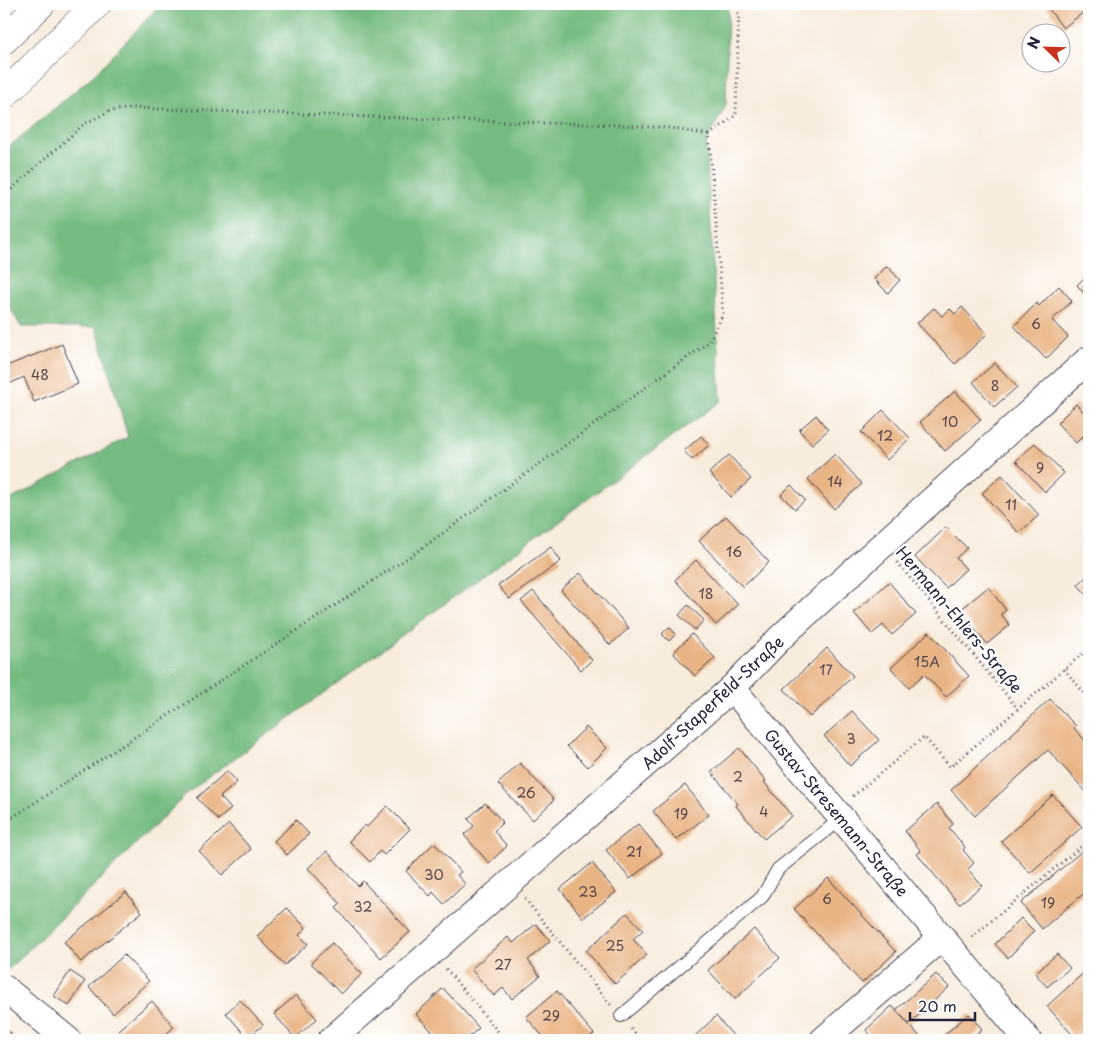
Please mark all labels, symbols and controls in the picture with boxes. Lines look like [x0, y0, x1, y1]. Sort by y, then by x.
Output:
north arrow [1020, 22, 1070, 72]
text: N [1022, 34, 1045, 52]
house number: 6 [1031, 313, 1041, 334]
house number: 48 [31, 364, 49, 385]
house number: 8 [991, 375, 999, 396]
house number: 10 [942, 411, 958, 432]
house number: 12 [877, 425, 893, 446]
house number: 9 [1036, 457, 1044, 478]
house number: 14 [827, 471, 843, 492]
house number: 11 [1005, 494, 1017, 515]
street label: Hermann-Ehlers-Straße [891, 540, 1029, 698]
house number: 16 [726, 541, 742, 562]
house number: 18 [698, 583, 714, 604]
street label: Adolf-Staperfeld-Straße [635, 630, 789, 774]
house number: 15A [914, 651, 940, 672]
house number: 17 [819, 659, 833, 680]
street label: Gustav-Stresemann-Straße [759, 723, 915, 901]
house number: 3 [846, 728, 856, 749]
house number: 2 [733, 766, 743, 787]
house number: 26 [516, 782, 536, 803]
house number: 4 [759, 801, 769, 822]
house number: 19 [674, 803, 688, 824]
house number: 21 [626, 841, 642, 862]
house number: 30 [424, 864, 444, 885]
house number: 23 [579, 881, 597, 902]
house number: 6 [822, 888, 832, 909]
house number: 19 [1041, 892, 1055, 913]
house number: 32 [354, 896, 372, 917]
house number: 25 [606, 935, 624, 956]
house number: 27 [494, 954, 512, 975]
scale bar [910, 989, 976, 1021]
text: 20 m [918, 994, 957, 1017]
house number: 29 [542, 1005, 560, 1026]

